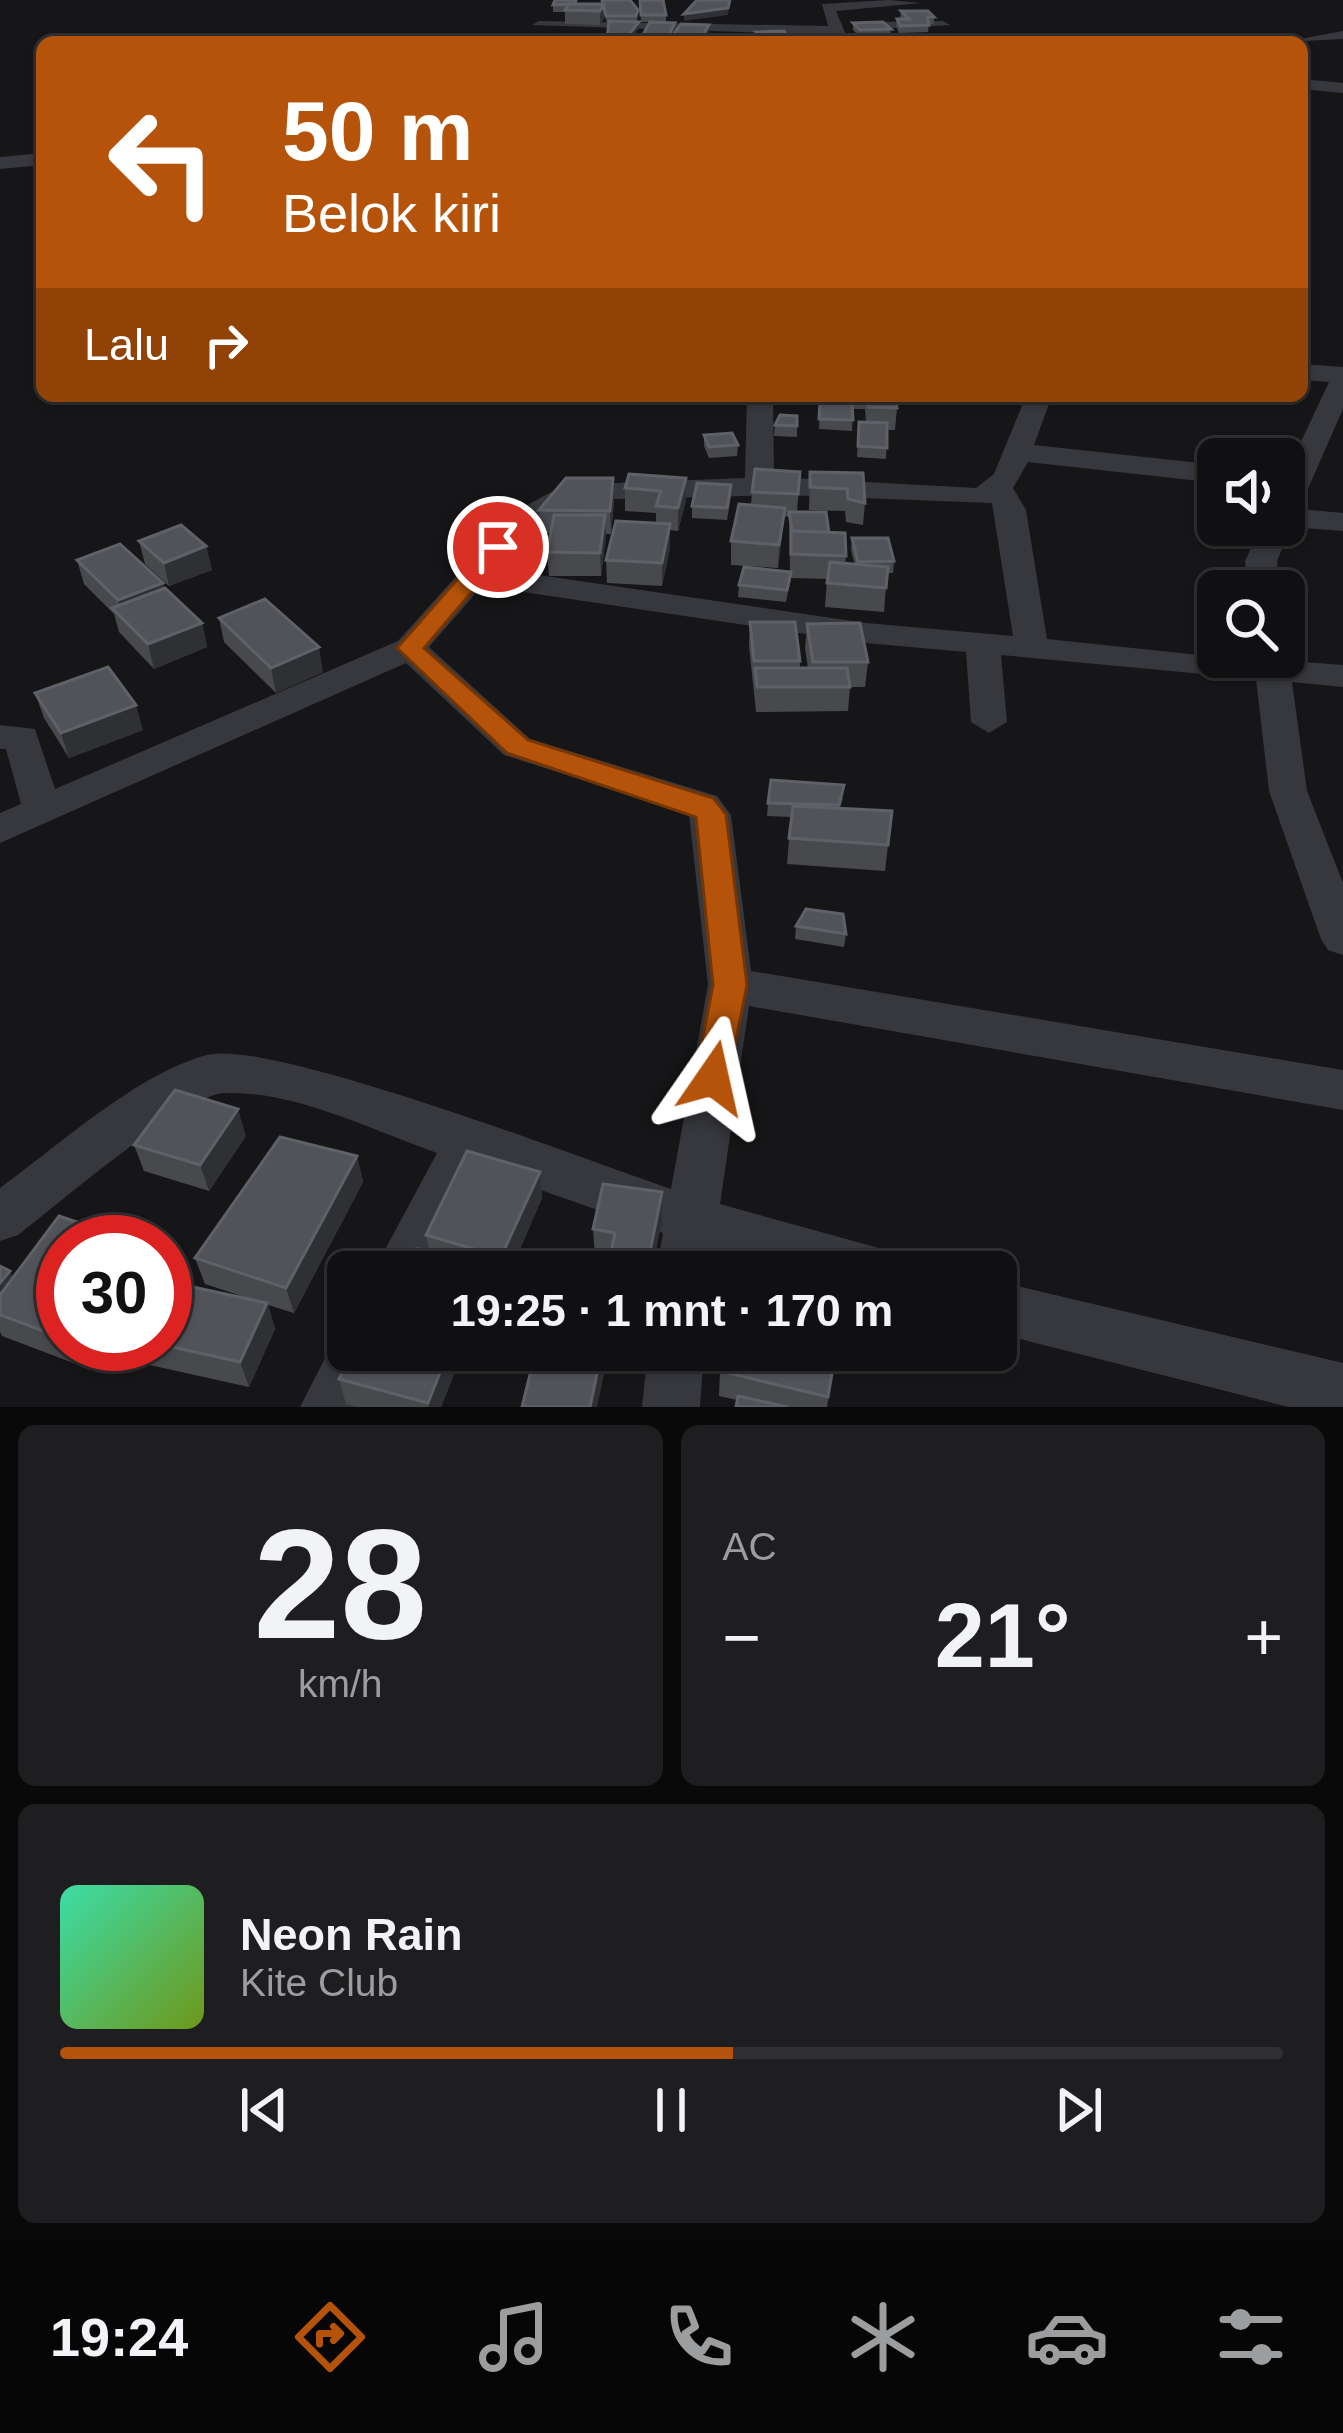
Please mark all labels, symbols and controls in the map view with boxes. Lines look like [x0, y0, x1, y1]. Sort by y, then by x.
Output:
icon: left [84, 84, 240, 240]
text: 50 m [282, 84, 473, 178]
text: Belok kiri [282, 183, 501, 243]
icon: right [193, 312, 259, 378]
text: Lalu [84, 319, 169, 370]
map controls [1197, 438, 1305, 678]
button: sound [1197, 438, 1305, 546]
pin [447, 496, 549, 598]
icon: arrive [465, 514, 531, 580]
button: search [1197, 570, 1305, 678]
position arrow [650, 1015, 776, 1141]
speed limit sign: 30 [36, 1215, 192, 1371]
text: 19:25 · 1 mnt · 170 m [451, 1285, 893, 1336]
text: 28 [253, 1497, 427, 1671]
text: AC [723, 1525, 777, 1568]
text: 21° [935, 1586, 1071, 1686]
text: − [723, 1600, 761, 1674]
text: + [1244, 1600, 1283, 1674]
text: km/h [298, 1662, 383, 1705]
text: Neon Rain [240, 1909, 463, 1960]
text: Kite Club [240, 1961, 398, 2004]
icon: previous [231, 2077, 297, 2143]
icon: pause [638, 2077, 704, 2143]
icon: next [1046, 2077, 1112, 2143]
icon: directions [288, 2295, 372, 2379]
icon: music [472, 2295, 556, 2379]
icon: phone [657, 2295, 741, 2379]
icon: climate [841, 2295, 925, 2379]
icon: car [1025, 2295, 1109, 2379]
icon: filters [1209, 2295, 1293, 2379]
text: 19:24 [50, 2307, 188, 2367]

